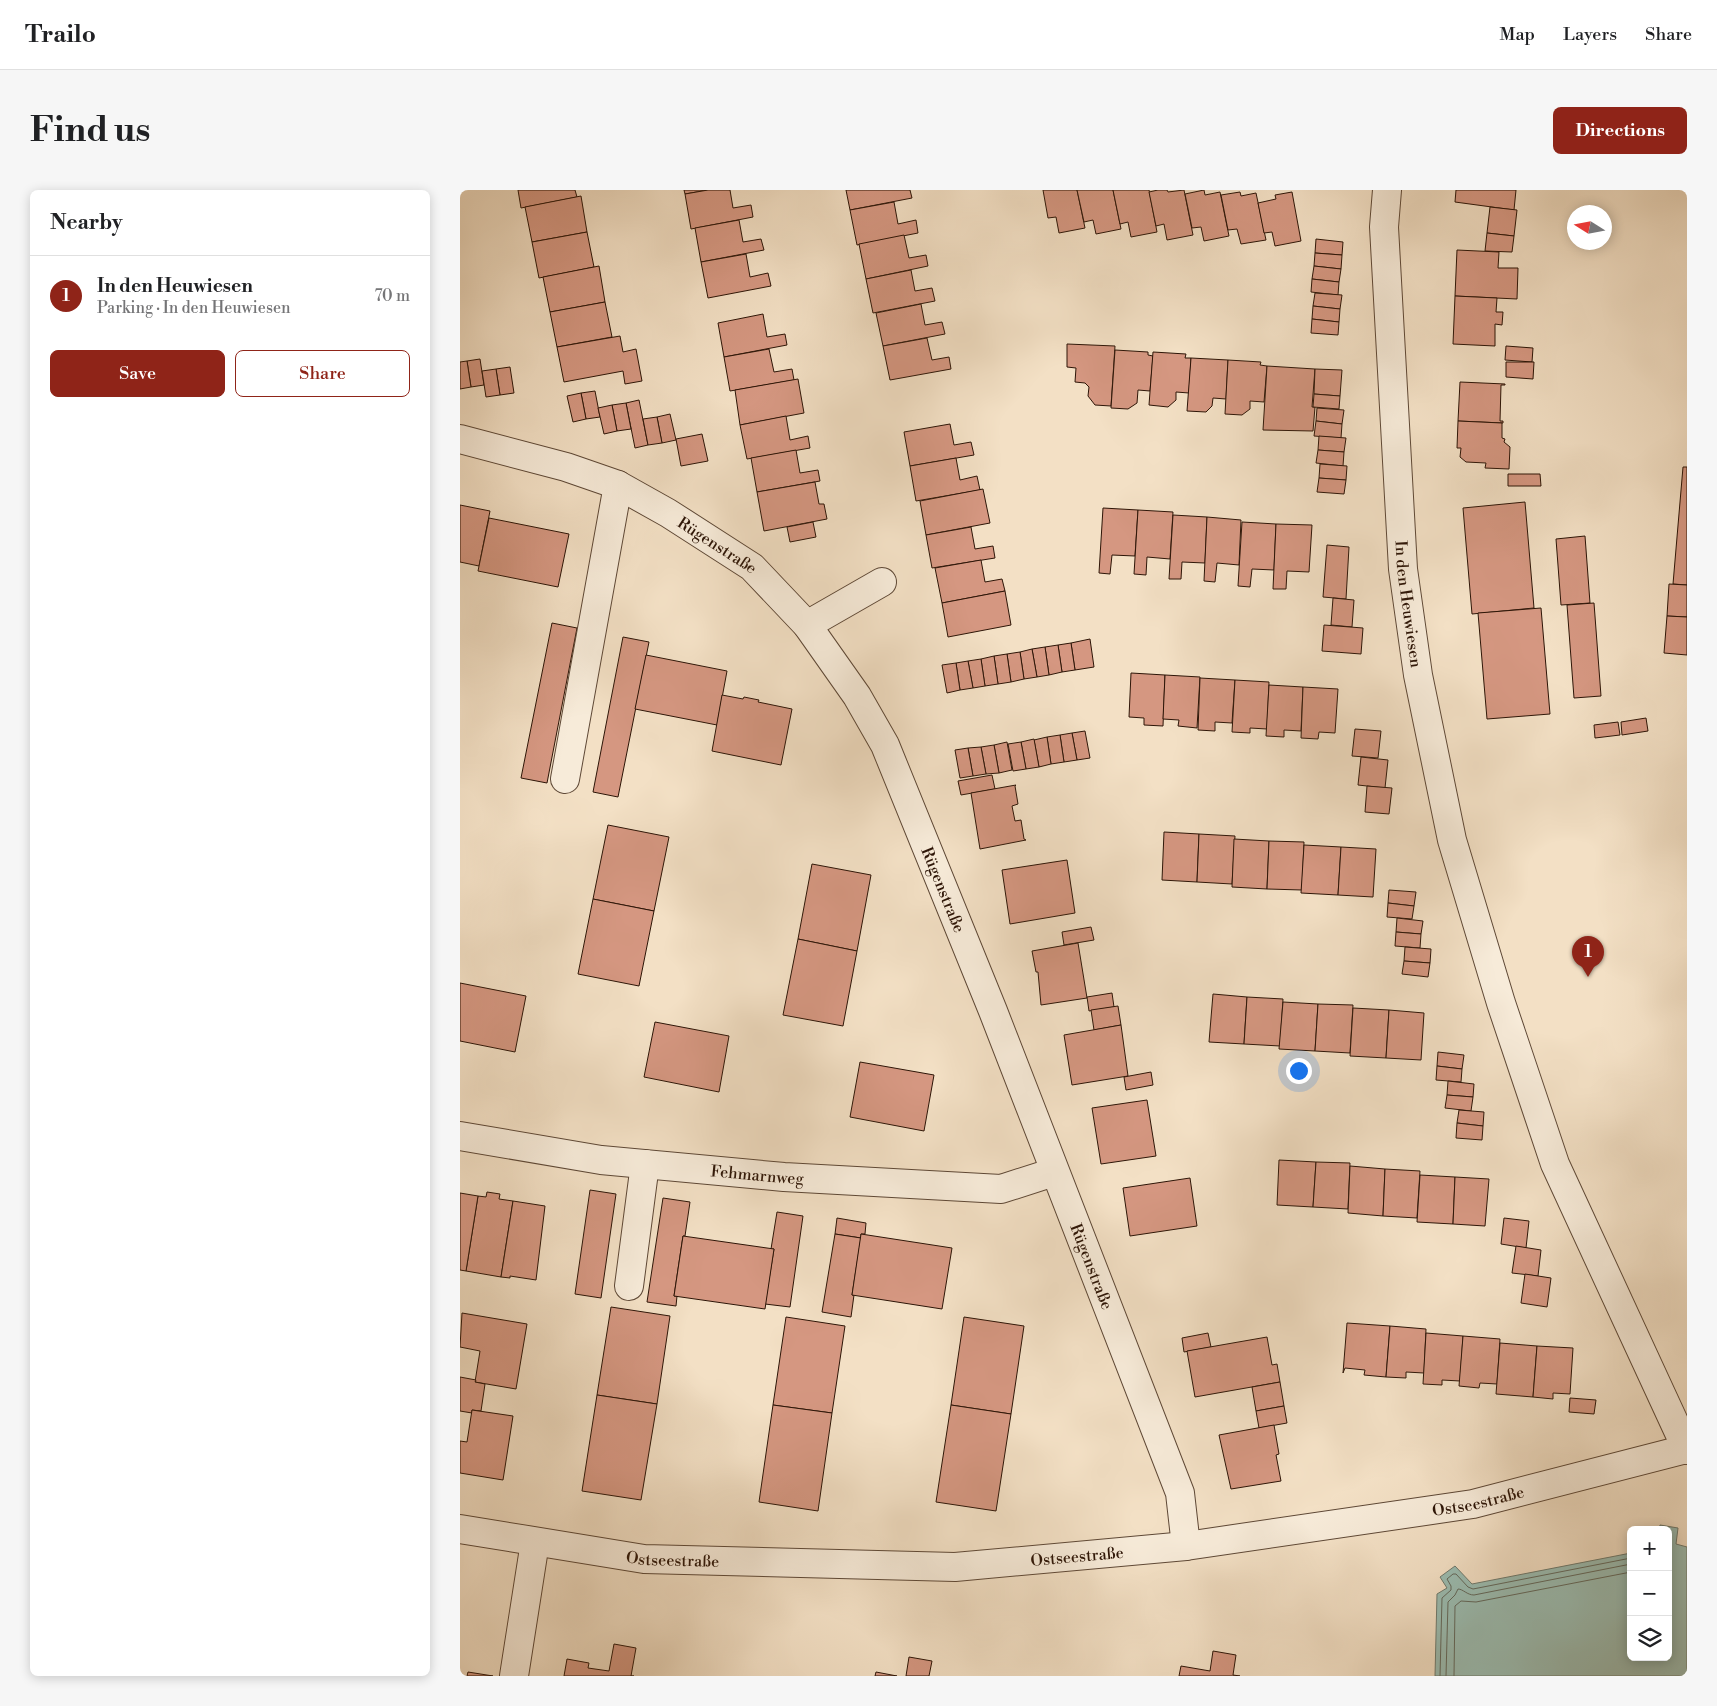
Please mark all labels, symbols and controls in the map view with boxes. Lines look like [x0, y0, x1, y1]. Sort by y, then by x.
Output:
text: Trailo [25, 20, 96, 50]
text: Map [1500, 23, 1535, 46]
text: Layers [1563, 23, 1617, 46]
text: Share [1645, 23, 1692, 46]
button: Directions [1553, 107, 1687, 154]
text: Find us [30, 109, 150, 152]
north arrow [1567, 205, 1612, 250]
text: Nearby [50, 210, 123, 236]
text: In den Heuwiesen [97, 274, 253, 298]
text: 1 [62, 286, 70, 306]
text: 70 m [374, 286, 410, 306]
text: Parking · In den Heuwiesen [97, 298, 291, 318]
button: Save [50, 350, 225, 397]
button: Share [235, 350, 410, 397]
street label: Rügenstraße [674, 513, 762, 578]
street label: In den Heuwiesen [1390, 540, 1426, 669]
street label: Rügenstraße [916, 844, 969, 936]
pin: 1 [1572, 936, 1604, 977]
your location [1286, 1058, 1312, 1084]
street label: Fehmarnweg [710, 1161, 805, 1189]
street label: Rügenstraße [1065, 1221, 1117, 1313]
street label: Ostseestraße [1431, 1482, 1526, 1521]
map controls [1627, 1526, 1672, 1661]
button: + [1627, 1526, 1672, 1571]
street label: Ostseestraße [1030, 1543, 1124, 1571]
street label: Ostseestraße [624, 1547, 719, 1572]
button: − [1627, 1571, 1672, 1616]
button: layers [1627, 1616, 1672, 1661]

